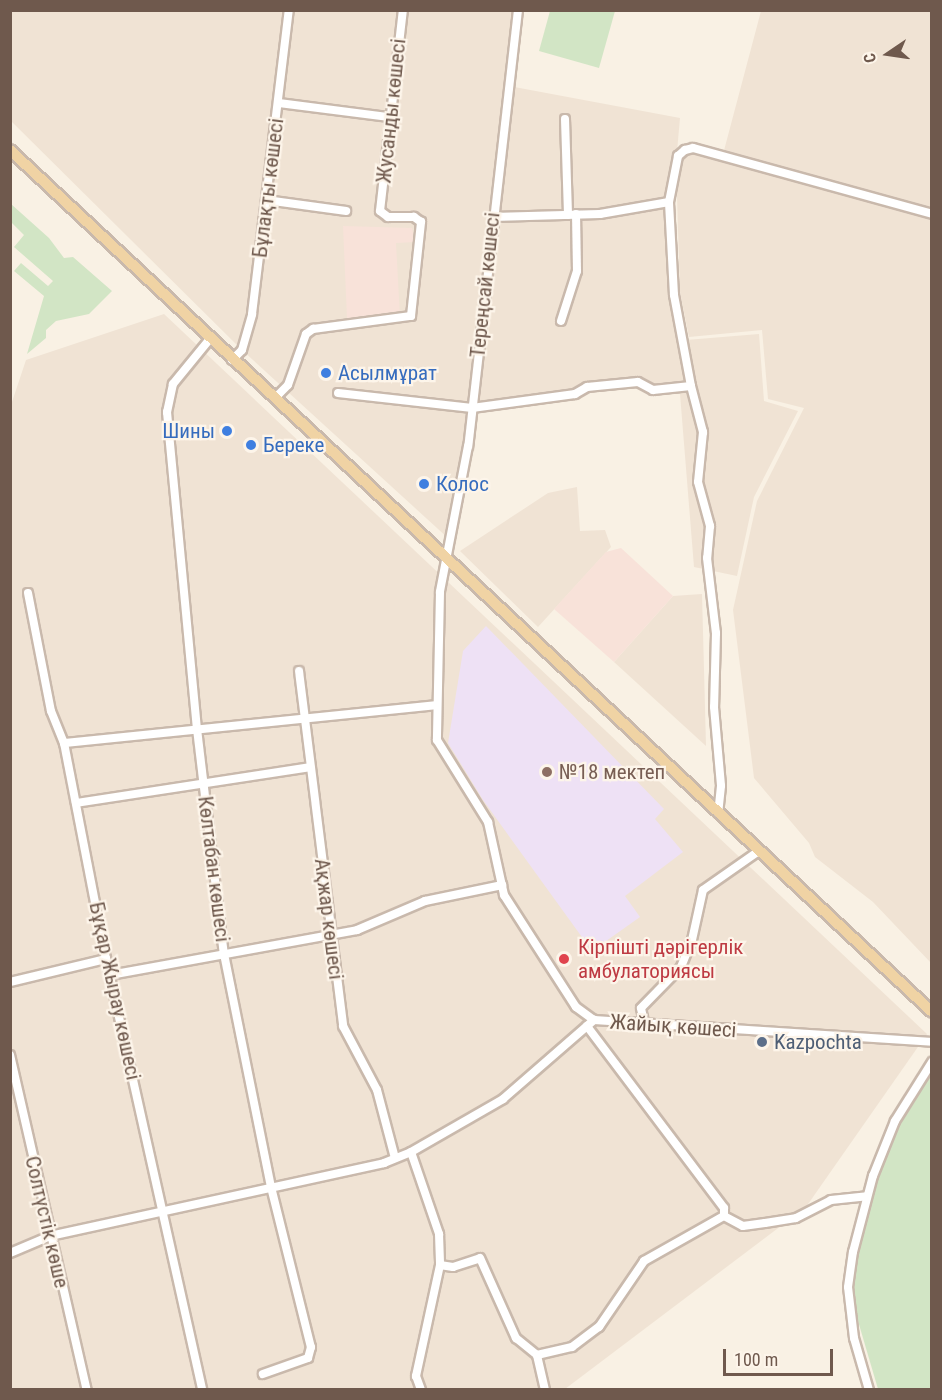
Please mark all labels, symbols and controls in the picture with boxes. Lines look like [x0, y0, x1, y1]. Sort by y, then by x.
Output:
north arrow [858, 24, 918, 84]
street label: Жусанды көшесі [371, 37, 411, 185]
text: С [860, 52, 880, 65]
street label: Бұлақты көшесі [247, 117, 289, 259]
street label: Тереңсай көшесі [465, 211, 505, 359]
place label: Асылмұрат [338, 360, 437, 386]
marker: Асылмұрат [319, 366, 333, 380]
place label: Шины [162, 418, 215, 444]
marker: Шины [220, 424, 234, 438]
place label: Береке [263, 432, 324, 458]
marker: Береке [244, 438, 258, 452]
place label: Колос [436, 471, 489, 497]
marker: Колос [417, 477, 431, 491]
place label: №18 мектеп [559, 759, 665, 785]
marker: №18 мектеп [540, 765, 554, 779]
street label: Көлтабан көшесі [193, 795, 235, 943]
street label: Ақжар көшесі [309, 857, 349, 981]
street label: Бұқар Жырау көшесі [84, 900, 146, 1082]
place label: Кірпішті дәрігерлік амбулаториясы [578, 934, 743, 984]
marker: Кірпішті дәрігерлік амбулаториясы [555, 950, 573, 968]
street label: Жайық көшесі [609, 1009, 737, 1043]
place label: Kazpochta [774, 1029, 862, 1055]
marker: Kazpochta [755, 1035, 769, 1049]
street label: Солтүстік көше [20, 1154, 74, 1290]
scale bar [726, 1337, 836, 1375]
text: 100 m [734, 1349, 778, 1370]

